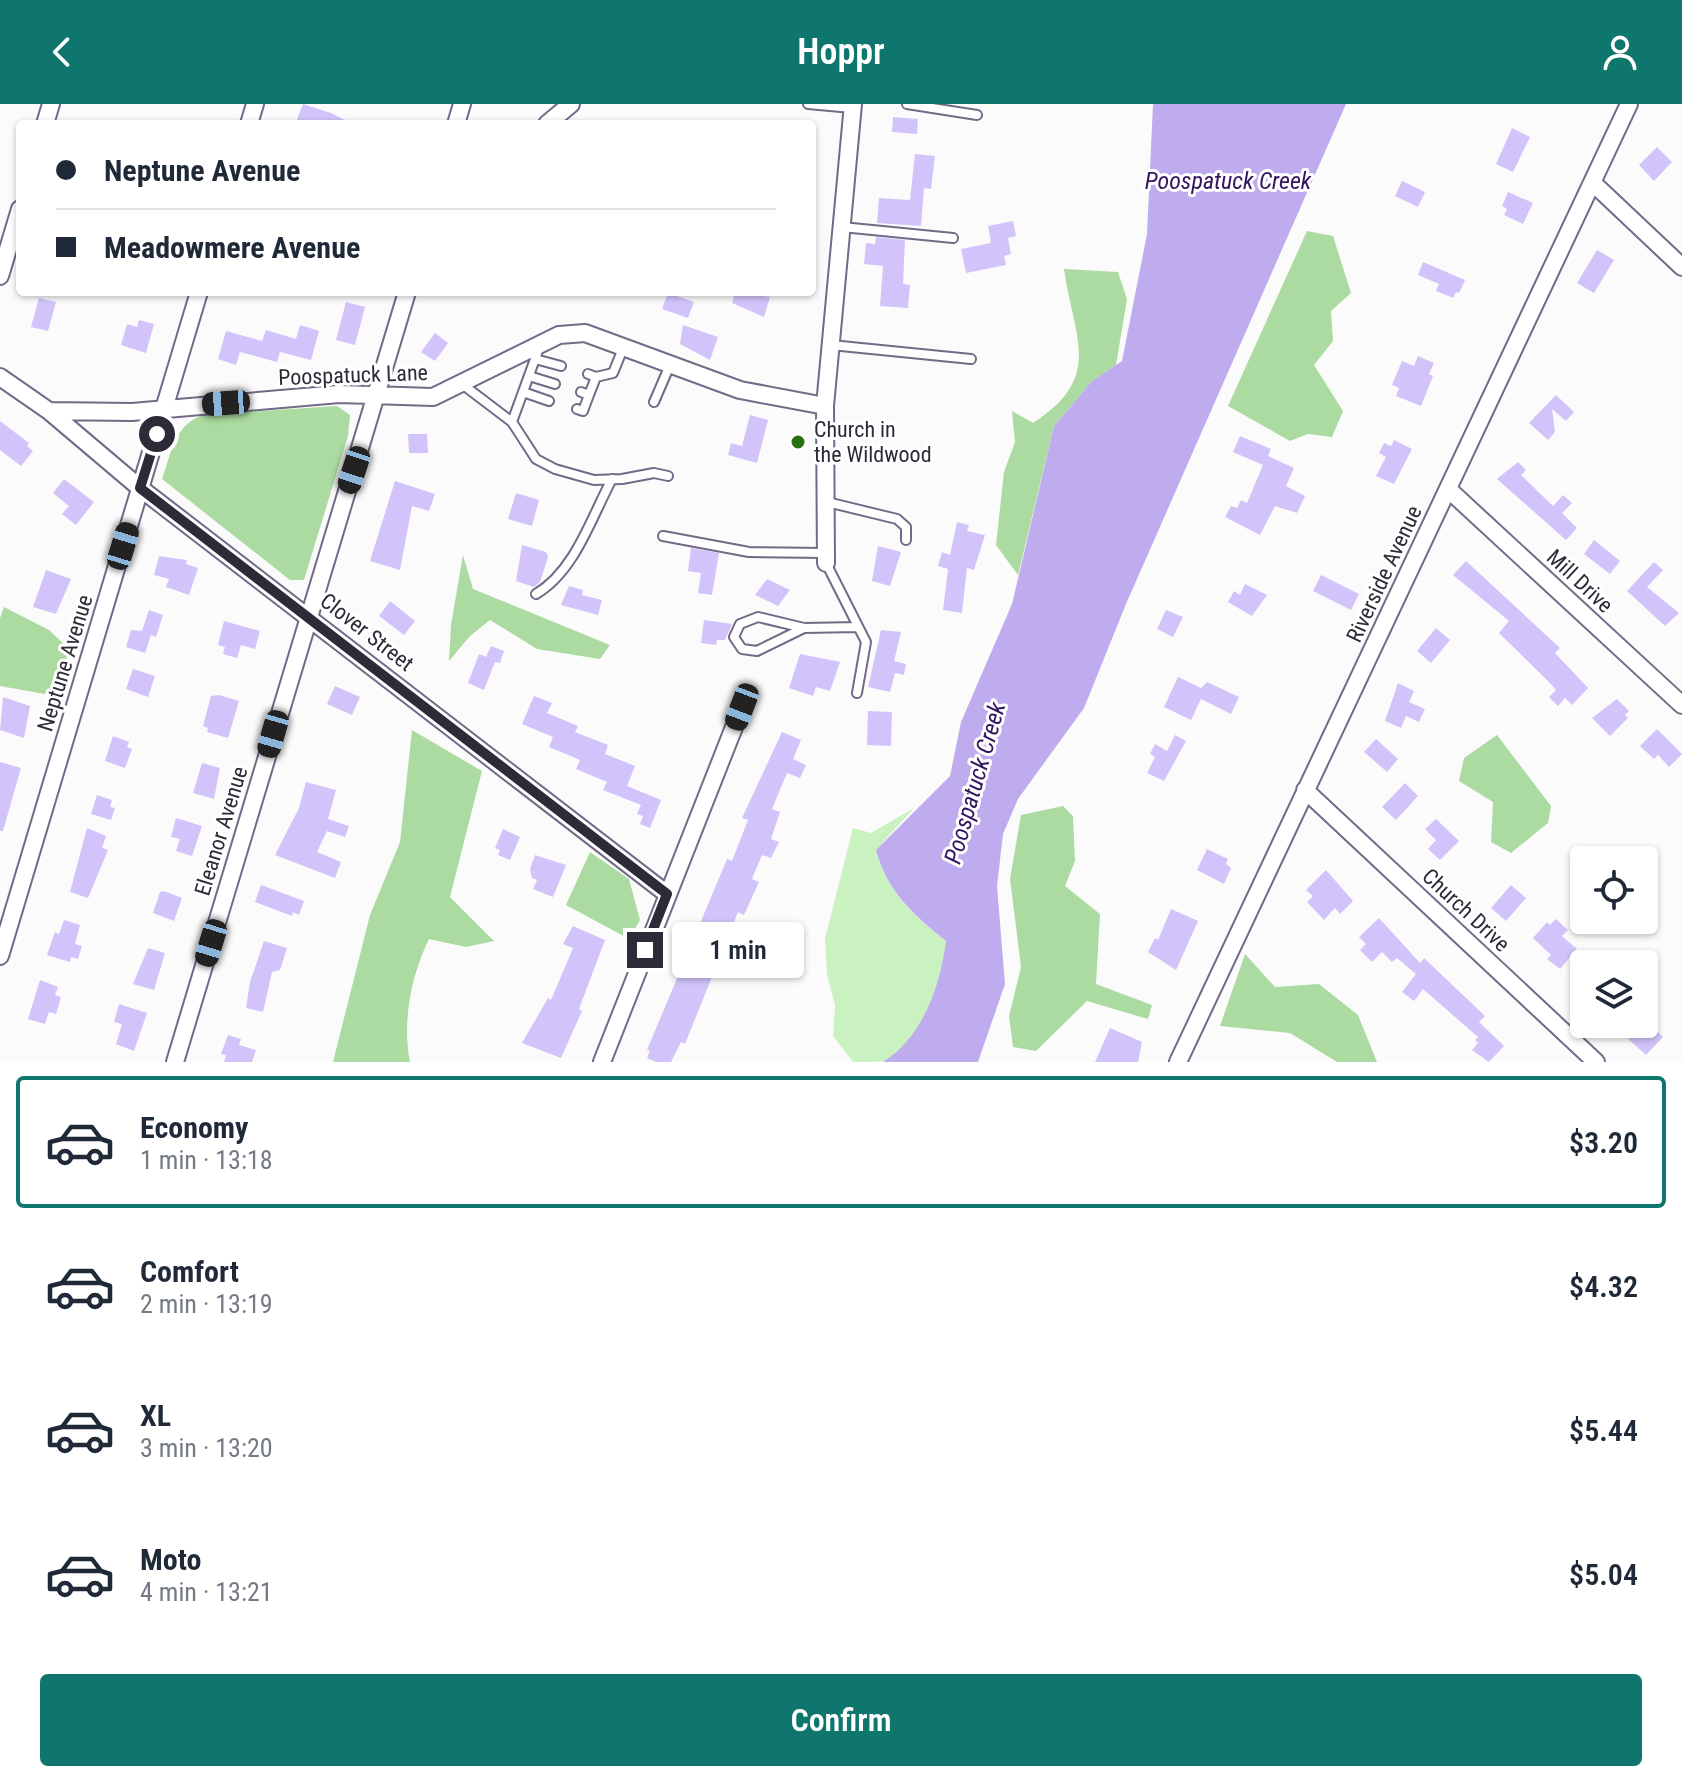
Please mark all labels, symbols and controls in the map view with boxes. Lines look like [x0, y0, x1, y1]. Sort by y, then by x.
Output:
icon: back [40, 30, 84, 74]
icon: person [1598, 30, 1642, 74]
text: Hoppr [797, 31, 885, 73]
text: Neptune Avenue [104, 153, 300, 188]
water label: Poospatuck Creek [1145, 167, 1312, 195]
text: Meadowmere Avenue [104, 230, 360, 265]
street label: Poospatuck Lane [278, 360, 428, 390]
car [201, 389, 251, 417]
route start [139, 416, 175, 452]
place label: Church in the Wildwood [814, 417, 932, 467]
marker: Church in the Wildwood [789, 433, 807, 451]
car [335, 443, 373, 497]
street label: Riverside Avenue [1341, 502, 1427, 646]
car [105, 520, 141, 572]
street label: Mill Drive [1542, 544, 1618, 618]
street label: Clover Street [315, 588, 419, 676]
street label: Neptune Avenue [32, 592, 98, 734]
car [722, 680, 762, 734]
water label: Poospatuck Creek [939, 699, 1012, 867]
car [255, 708, 291, 760]
street label: Eleanor Avenue [190, 763, 252, 899]
map controls [1570, 846, 1658, 1038]
button: locate [1570, 846, 1658, 934]
street label: Church Drive [1417, 863, 1515, 957]
car [193, 917, 229, 969]
callout: 1 min [673, 922, 805, 978]
route end [627, 932, 663, 968]
text: 1 min [709, 935, 767, 965]
button: layers [1570, 950, 1658, 1038]
icon: car [44, 1106, 116, 1178]
text: Economy [140, 1110, 248, 1145]
text: $3.20 [1569, 1125, 1638, 1160]
text: 1 min · 13:18 [140, 1145, 273, 1175]
icon: car [44, 1250, 116, 1322]
text: Comfort [140, 1254, 239, 1289]
text: $4.32 [1569, 1269, 1638, 1304]
text: 2 min · 13:19 [140, 1289, 273, 1319]
icon: car [44, 1394, 116, 1466]
text: XL [140, 1398, 171, 1433]
text: $5.44 [1569, 1413, 1638, 1448]
text: 3 min · 13:20 [140, 1433, 273, 1463]
icon: car [44, 1538, 116, 1610]
text: Moto [140, 1542, 201, 1577]
text: $5.04 [1569, 1557, 1638, 1592]
text: 4 min · 13:21 [140, 1577, 273, 1607]
button: Confirm [40, 1674, 1642, 1766]

